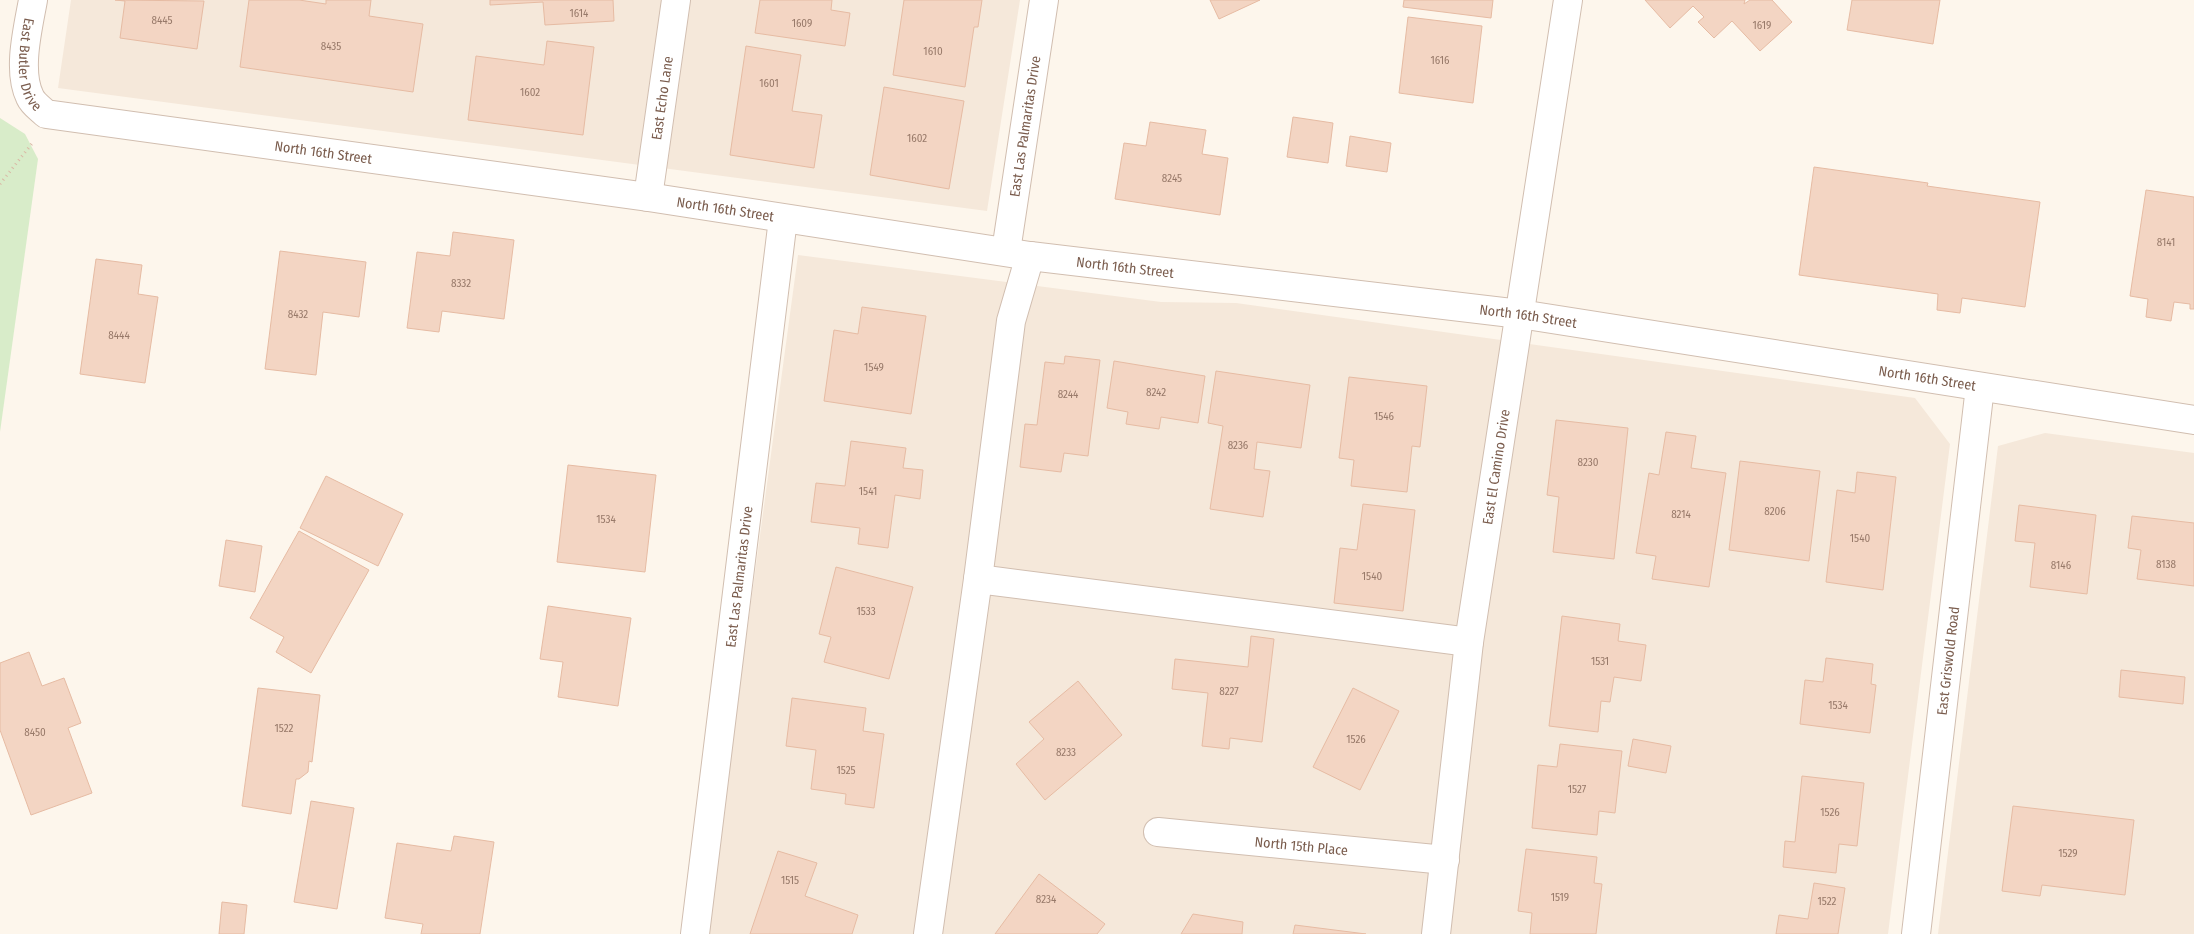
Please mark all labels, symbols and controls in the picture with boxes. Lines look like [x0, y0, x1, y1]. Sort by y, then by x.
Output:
house number: 1614 [570, 7, 589, 20]
house number: 8445 [151, 14, 173, 27]
street label: East Butler Drive [15, 17, 45, 115]
house number: 1609 [792, 17, 812, 30]
house number: 1619 [1753, 19, 1771, 32]
house number: 8435 [321, 40, 341, 53]
house number: 1610 [923, 45, 943, 58]
house number: 1616 [1431, 54, 1450, 67]
street label: East Echo Lane [648, 55, 676, 141]
street label: East Las Palmaritas Drive [1006, 55, 1044, 198]
house number: 1601 [759, 77, 779, 90]
house number: 1602 [520, 86, 540, 99]
house number: 1602 [907, 132, 927, 145]
street label: North 16th Street [274, 137, 374, 167]
house number: 8245 [1162, 172, 1182, 185]
street label: North 16th Street [676, 193, 776, 225]
house number: 8141 [2157, 236, 2175, 249]
street label: North 16th Street [1075, 253, 1175, 282]
house number: 8332 [451, 277, 471, 290]
street label: North 16th Street [1478, 301, 1578, 331]
house number: 8432 [288, 308, 308, 321]
house number: 8444 [108, 329, 130, 342]
house number: 1549 [864, 361, 884, 374]
street label: North 16th Street [1877, 362, 1978, 394]
house number: 8242 [1146, 386, 1166, 399]
house number: 8244 [1058, 388, 1079, 401]
street label: East El Camino Drive [1479, 408, 1513, 526]
house number: 1546 [1374, 410, 1395, 423]
house number: 8236 [1228, 439, 1249, 452]
house number: 8230 [1578, 456, 1599, 469]
house number: 1541 [859, 485, 877, 498]
street label: East Las Palmaritas Drive [722, 505, 756, 648]
house number: 8206 [1764, 505, 1786, 518]
house number: 8214 [1671, 508, 1691, 521]
house number: 1534 [596, 513, 616, 526]
house number: 1540 [1850, 532, 1870, 545]
house number: 8138 [2156, 558, 2176, 571]
house number: 8146 [2051, 559, 2072, 572]
house number: 1540 [1362, 570, 1382, 583]
house number: 1533 [856, 605, 876, 618]
street label: East Griswold Road [1933, 606, 1963, 716]
house number: 1531 [1591, 655, 1609, 668]
house number: 8227 [1219, 685, 1239, 698]
house number: 1534 [1828, 699, 1848, 712]
house number: 1522 [275, 722, 294, 735]
house number: 8450 [24, 726, 46, 739]
house number: 1526 [1346, 733, 1366, 746]
house number: 8233 [1056, 746, 1076, 759]
house number: 1525 [836, 764, 856, 777]
house number: 1527 [1568, 783, 1587, 796]
house number: 1526 [1820, 806, 1840, 819]
street label: North 15th Place [1254, 833, 1349, 859]
house number: 1529 [2058, 847, 2078, 860]
house number: 1515 [781, 874, 799, 887]
house number: 1519 [1551, 891, 1569, 904]
house number: 8234 [1036, 893, 1057, 906]
house number: 1522 [1818, 895, 1837, 908]

